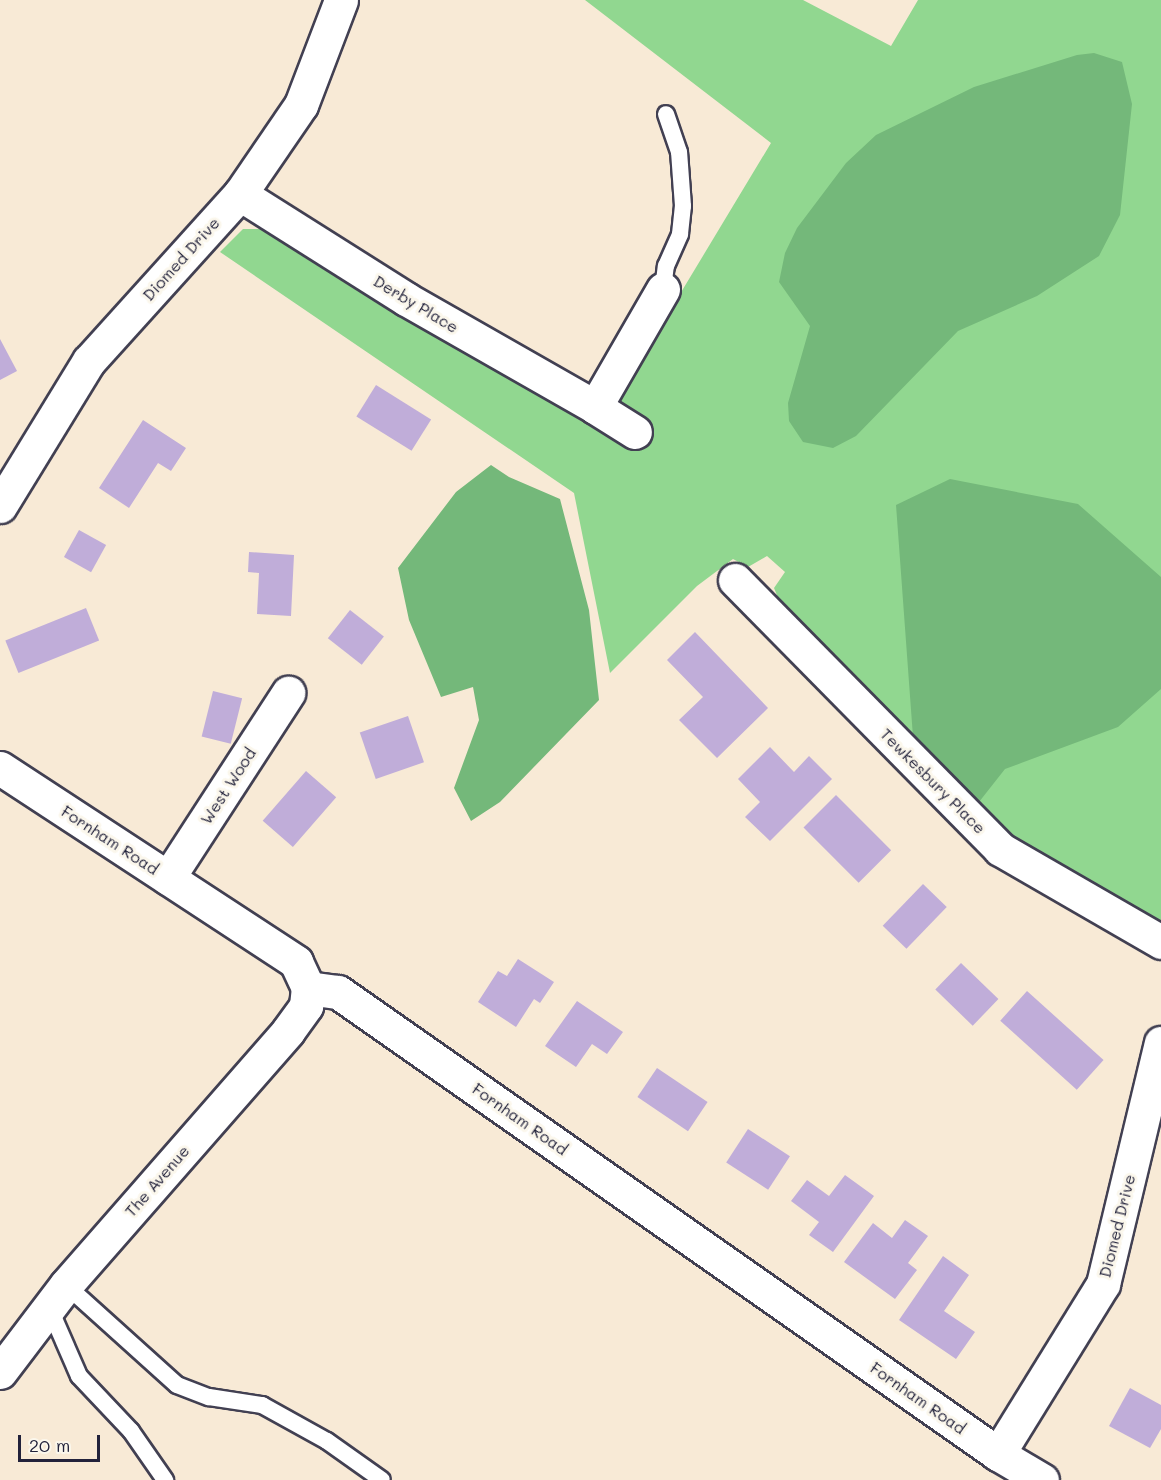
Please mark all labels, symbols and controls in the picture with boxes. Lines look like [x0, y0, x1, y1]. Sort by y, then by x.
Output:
street label: Diomed Drive [139, 213, 223, 305]
street label: Derby Place [370, 271, 462, 337]
street label: Tewkesbury Place [876, 724, 990, 838]
street label: West Wood [196, 744, 260, 828]
street label: Fornham Road [58, 801, 162, 879]
street label: Fornham Road [469, 1079, 571, 1159]
street label: The Avenue [121, 1141, 193, 1221]
street label: Diomed Drive [1095, 1172, 1139, 1280]
street label: Fornham Road [867, 1358, 969, 1438]
scale bar [21, 1423, 104, 1461]
text: 20 m [29, 1433, 70, 1457]

